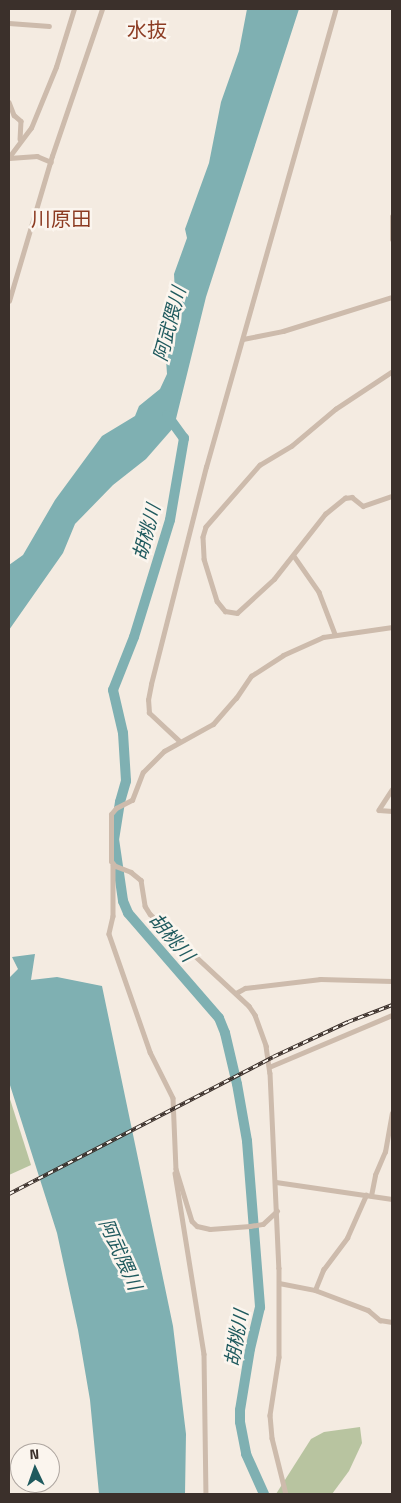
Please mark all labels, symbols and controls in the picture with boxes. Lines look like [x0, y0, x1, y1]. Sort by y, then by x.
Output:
district label: 水抜 [127, 17, 167, 41]
district label: 川原田 [31, 206, 91, 230]
water label: 阿武隈川 [148, 284, 190, 364]
water label: 胡桃川 [128, 502, 164, 562]
water label: 胡桃川 [145, 908, 199, 966]
water label: 阿武隈川 [95, 1215, 147, 1293]
water label: 胡桃川 [220, 1308, 252, 1368]
north arrow [10, 1443, 60, 1493]
text: N [29, 1443, 40, 1464]

